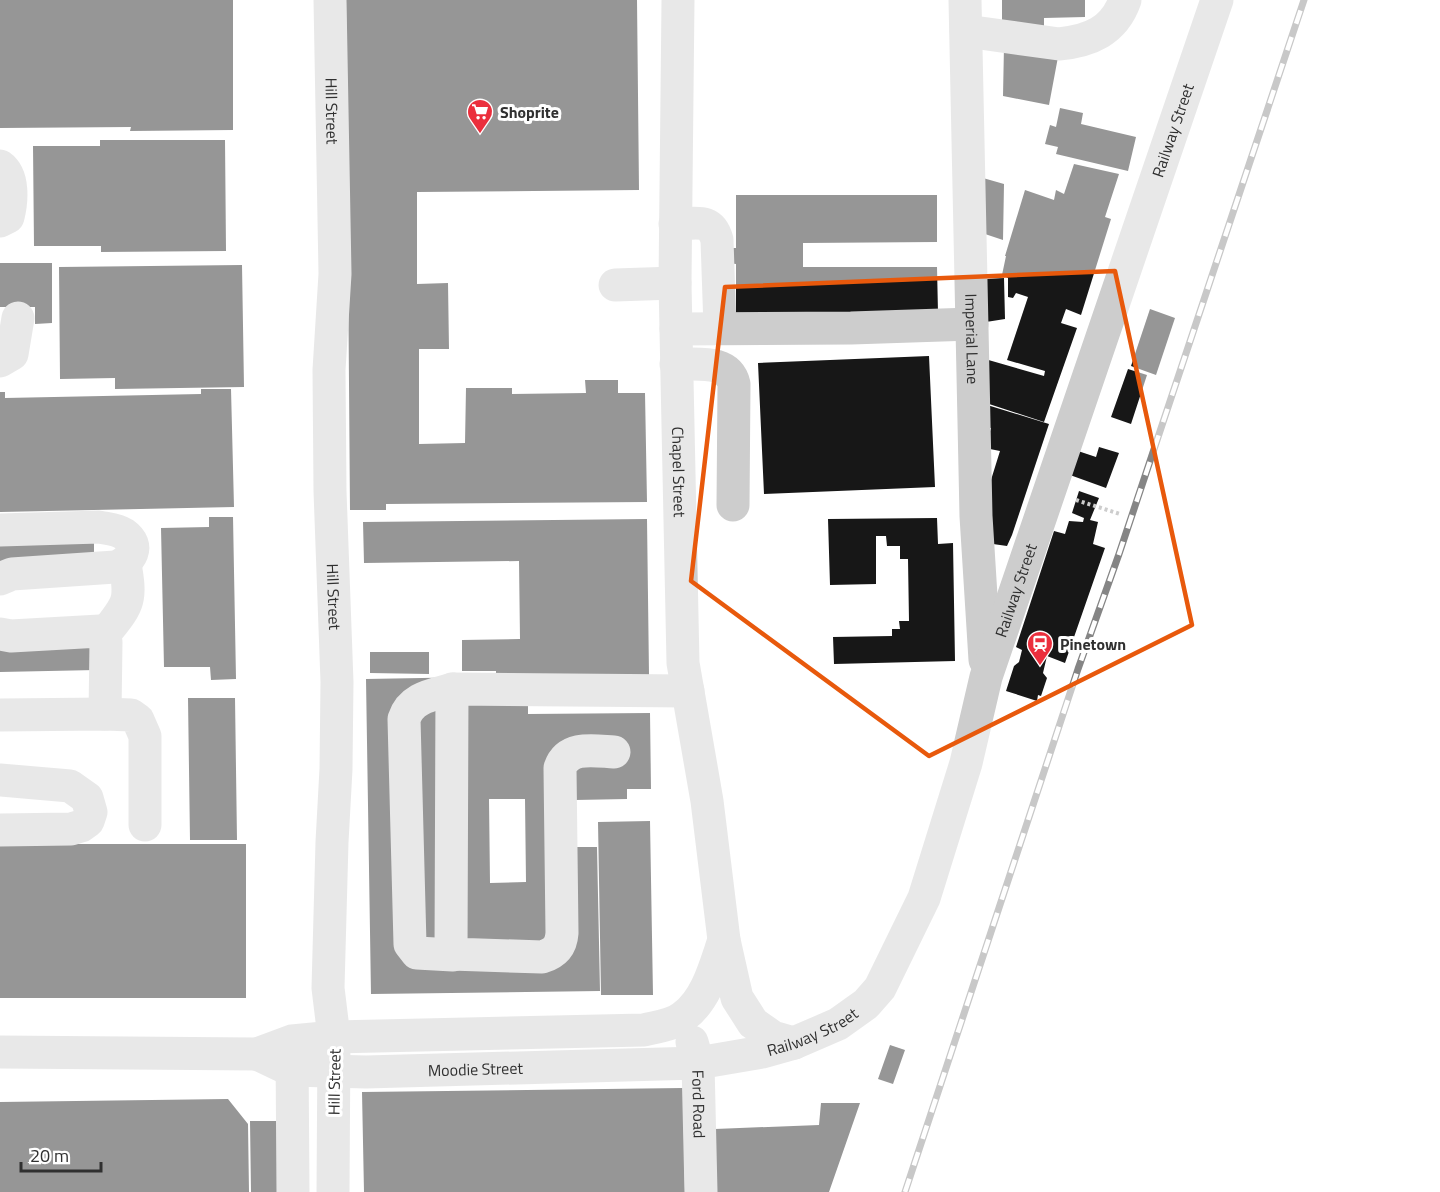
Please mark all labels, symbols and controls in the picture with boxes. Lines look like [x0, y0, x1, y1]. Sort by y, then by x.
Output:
street label: Hill Street [319, 77, 345, 145]
street label: Railway Street [1145, 80, 1200, 180]
supermarket icon: Shoprite [465, 97, 495, 135]
place label: Shoprite [500, 100, 559, 124]
street label: Imperial Lane [959, 293, 985, 384]
street label: Chapel Street [666, 426, 692, 518]
street label: Railway Street [988, 540, 1043, 640]
street label: Hill Street [321, 563, 347, 631]
station icon: Pinetown [1025, 629, 1055, 667]
place label: Pinetown [1060, 632, 1126, 656]
street label: Railway Street [764, 1001, 863, 1062]
street label: Hill Street [321, 1048, 347, 1115]
street label: Moodie Street [427, 1056, 524, 1082]
street label: Ford Road [686, 1070, 712, 1139]
scale bar [21, 1135, 100, 1173]
text: 20 m [30, 1142, 69, 1169]

